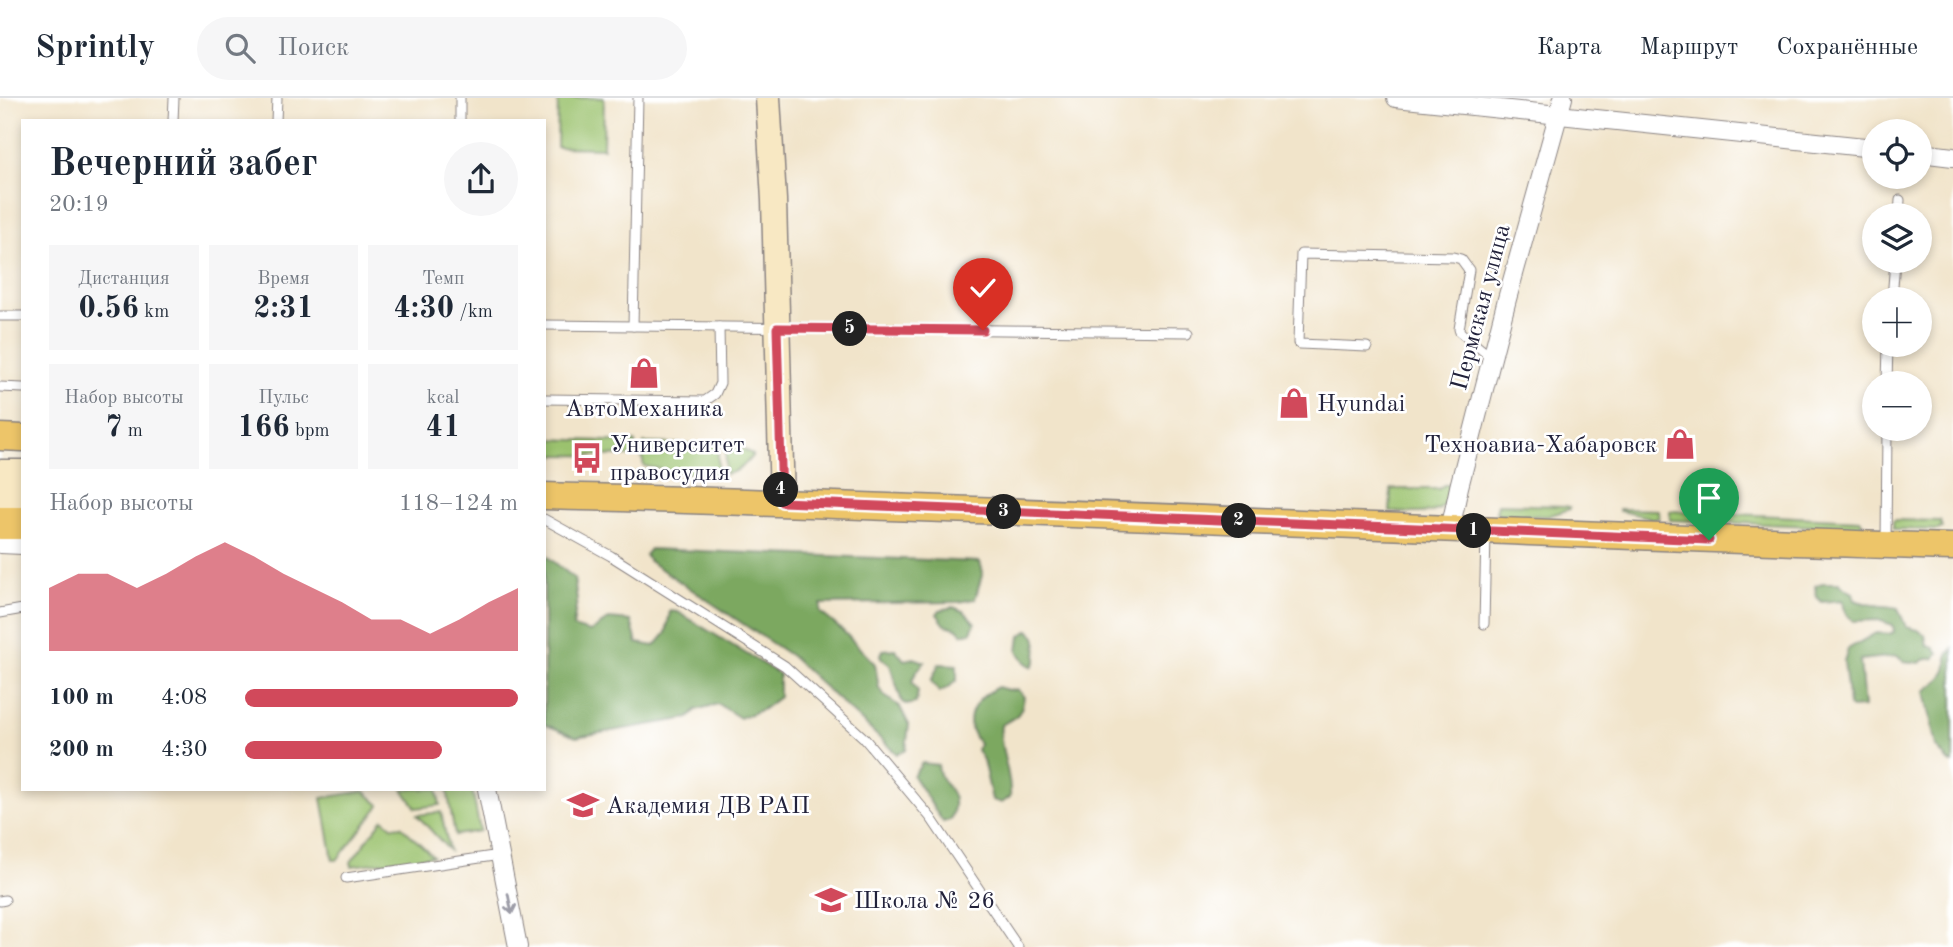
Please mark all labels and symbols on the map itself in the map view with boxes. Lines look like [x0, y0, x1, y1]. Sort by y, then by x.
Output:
street label: Пермская улица [1448, 222, 1516, 393]
pin [953, 258, 1013, 330]
pin: 5 [832, 312, 868, 346]
shop icon: АвтоМеханика [627, 356, 661, 390]
shop icon: Hyundai [1277, 386, 1311, 420]
place label: Hyundai [1317, 393, 1405, 417]
place label: АвтоМеханика [565, 398, 723, 422]
shop icon: Техноавиа-Хабаровск [1663, 427, 1697, 461]
place label: Университет правосудия [610, 434, 745, 486]
place label: Техноавиа-Хабаровск [1424, 434, 1657, 458]
bus stop icon: Университет правосудия [570, 441, 604, 475]
pin [1679, 468, 1739, 540]
pin: 4 [764, 472, 798, 508]
pin: 3 [986, 494, 1021, 530]
pin: 2 [1222, 504, 1256, 538]
pin: 1 [1456, 514, 1492, 548]
school or university icon: Академия ДВ РАП [566, 788, 600, 822]
place label: Академия ДВ РАП [606, 795, 810, 819]
school or university icon: Школа № 26 [814, 883, 848, 917]
place label: Школа № 26 [854, 890, 995, 914]
one-way arrow [503, 892, 517, 915]

